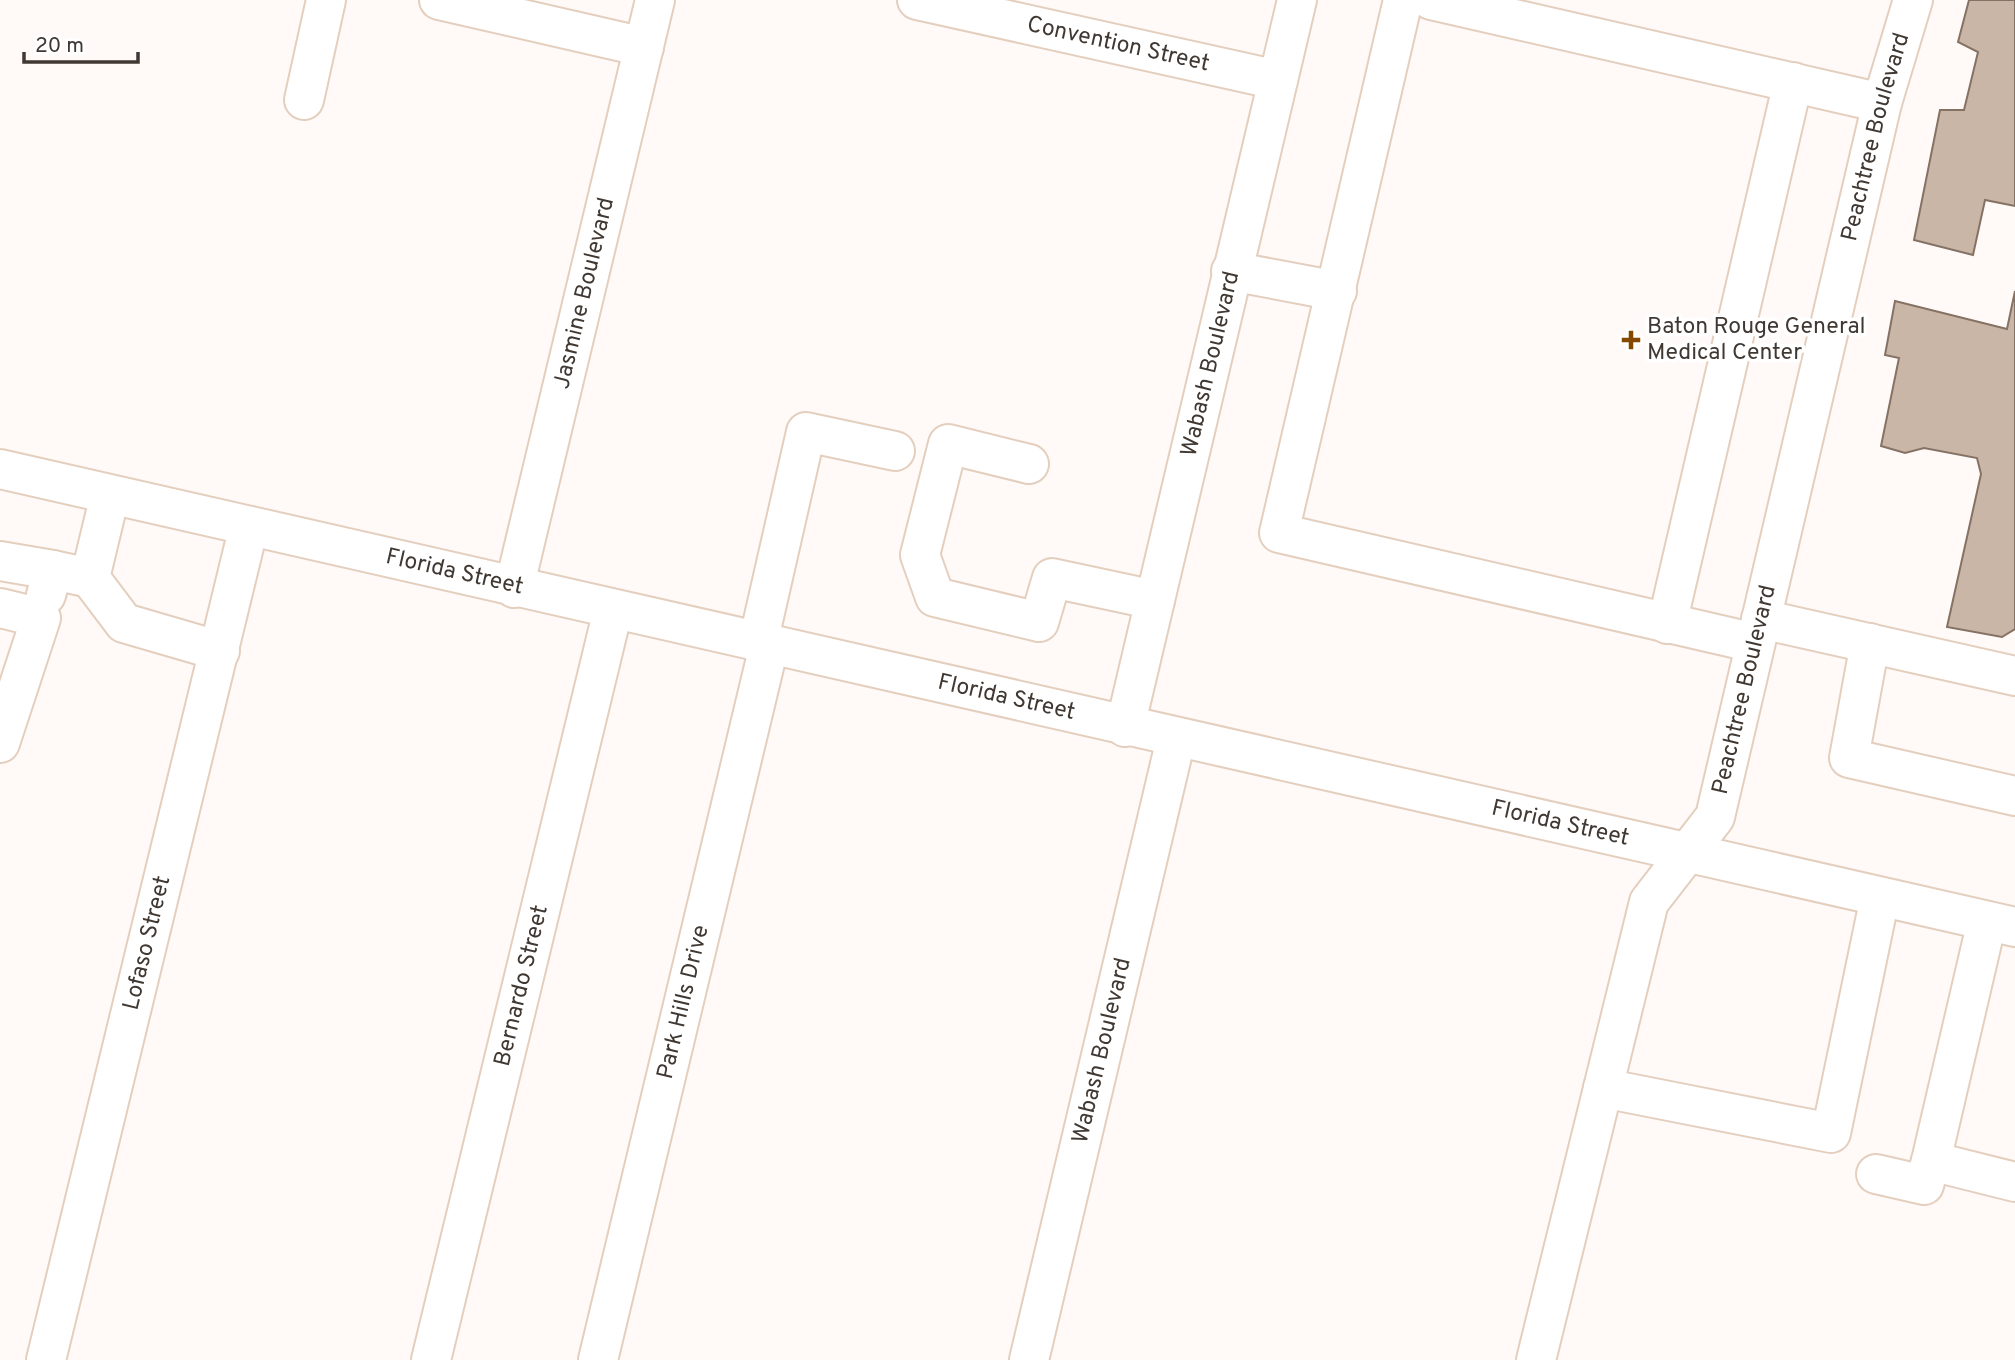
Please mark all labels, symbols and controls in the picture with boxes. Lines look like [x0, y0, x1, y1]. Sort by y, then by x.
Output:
street label: Convention Street [1024, 10, 1212, 79]
scale bar [24, 21, 138, 65]
street label: Peachtree Boulevard [1836, 29, 1917, 244]
text: 20 m [35, 33, 84, 60]
street label: Jasmine Boulevard [548, 195, 622, 392]
street label: Wabash Boulevard [1175, 268, 1247, 460]
place label: Baton Rouge General Medical Center [1647, 313, 1866, 368]
marker: Baton Rouge General Medical Center [1621, 330, 1641, 350]
street label: Florida Street [383, 543, 526, 602]
street label: Peachtree Boulevard [1706, 582, 1783, 797]
street label: Florida Street [935, 668, 1078, 727]
street label: Florida Street [1489, 794, 1632, 853]
street label: Lofaso Street [117, 873, 178, 1013]
street label: Bernardo Street [488, 902, 555, 1070]
street label: Park Hills Drive [651, 922, 716, 1082]
street label: Wabash Boulevard [1066, 955, 1138, 1146]

